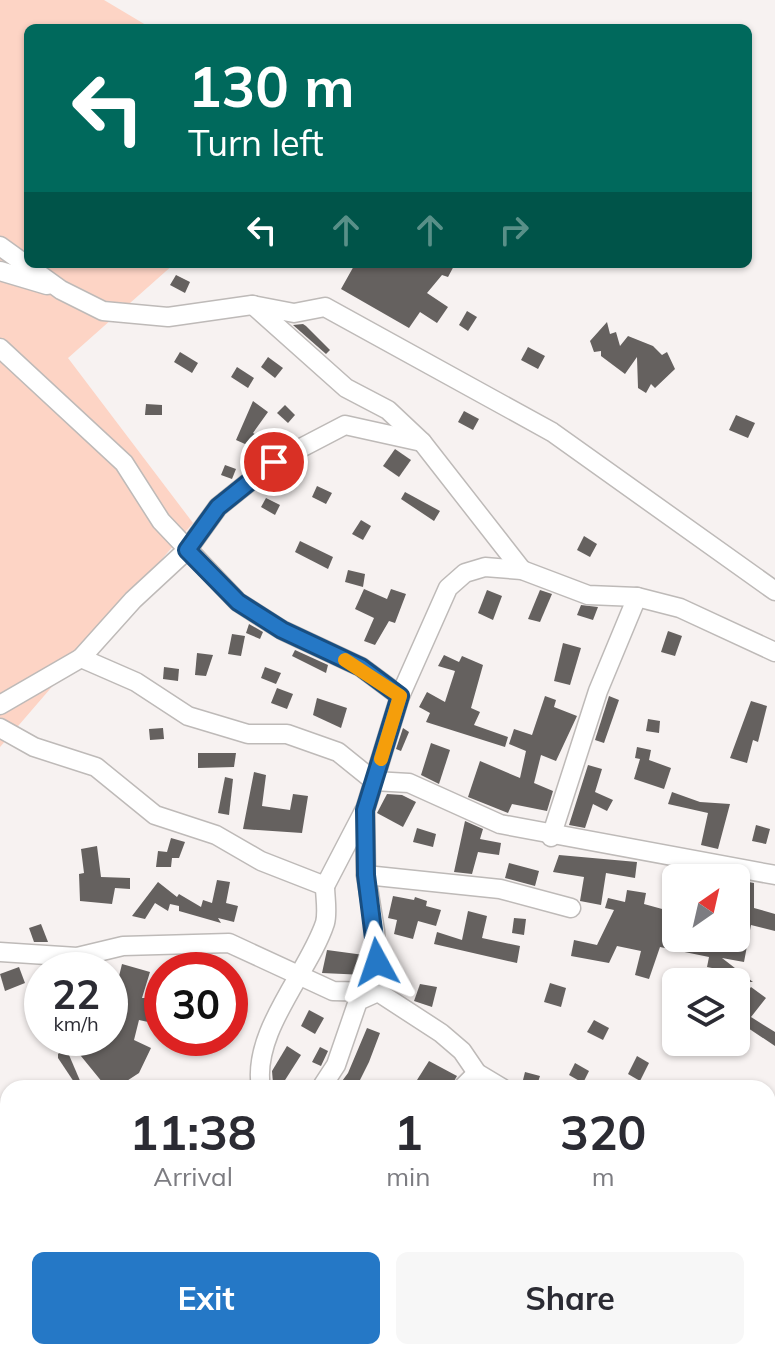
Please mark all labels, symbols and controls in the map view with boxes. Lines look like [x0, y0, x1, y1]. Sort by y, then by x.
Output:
text: 130 m [188, 51, 355, 121]
icon: left [56, 56, 160, 160]
text: Turn left [188, 120, 324, 165]
icon: left [240, 208, 284, 252]
icon: ahead [324, 208, 368, 252]
icon: ahead [408, 208, 452, 252]
icon: right [492, 208, 536, 252]
pin [240, 428, 308, 496]
icon: arrive [252, 440, 296, 484]
north arrow [662, 864, 750, 952]
map controls [662, 864, 750, 1056]
position arrow [335, 920, 419, 1004]
speed limit sign: 30 [144, 952, 248, 1056]
button: layers [662, 968, 750, 1056]
text: 22 [52, 969, 100, 1019]
text: km/h [53, 1011, 99, 1036]
text: 11:38 [130, 1102, 257, 1162]
text: 1 [394, 1102, 423, 1162]
text: 320 [560, 1102, 646, 1162]
text: Arrival [153, 1160, 233, 1193]
text: min [386, 1160, 430, 1193]
text: m [592, 1160, 615, 1193]
button: Exit [32, 1252, 380, 1344]
button: Share [396, 1252, 744, 1344]

